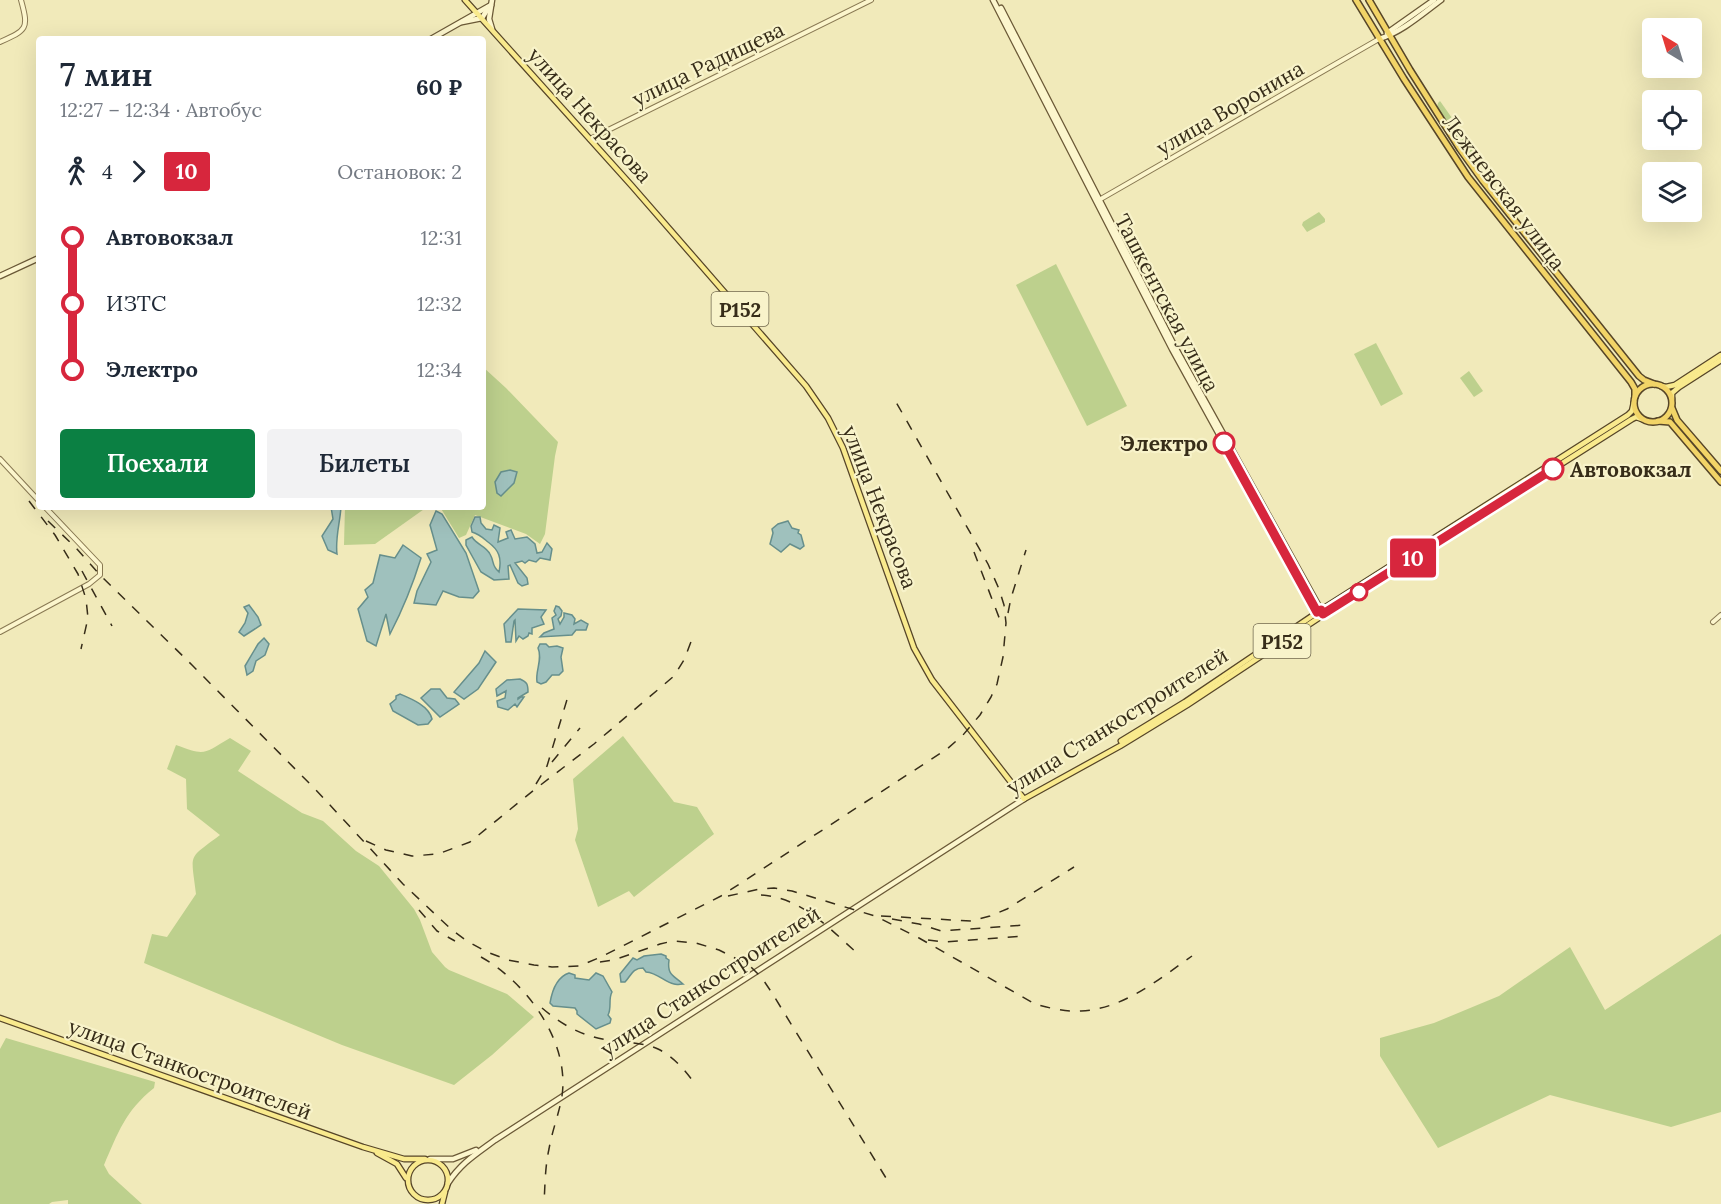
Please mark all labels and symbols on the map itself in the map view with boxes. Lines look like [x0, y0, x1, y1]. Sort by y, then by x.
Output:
street label: улица Радищева [628, 15, 789, 112]
north arrow [1642, 18, 1702, 78]
street label: улица Некрасова [522, 42, 658, 188]
street label: улица Воронина [1151, 55, 1309, 161]
street label: Лежневская улица [1437, 109, 1571, 275]
street label: Ташкентская улица [1109, 209, 1225, 397]
road number: Р152 [712, 292, 768, 326]
street label: улица Некрасова [836, 421, 924, 593]
place label: Электро [1120, 430, 1208, 457]
marker: Электро [1213, 432, 1235, 454]
place label: Автовокзал [1570, 456, 1692, 483]
marker: Автовокзал [1542, 458, 1564, 480]
line badge: 10 [1386, 538, 1440, 578]
unlabelled marker [1350, 583, 1368, 601]
road number: Р152 [1254, 624, 1310, 658]
street label: улица Станкостроителей [1001, 642, 1233, 800]
street label: улица Станкостроителей [595, 900, 825, 1062]
street label: улица Станкостроителей [65, 1012, 315, 1126]

